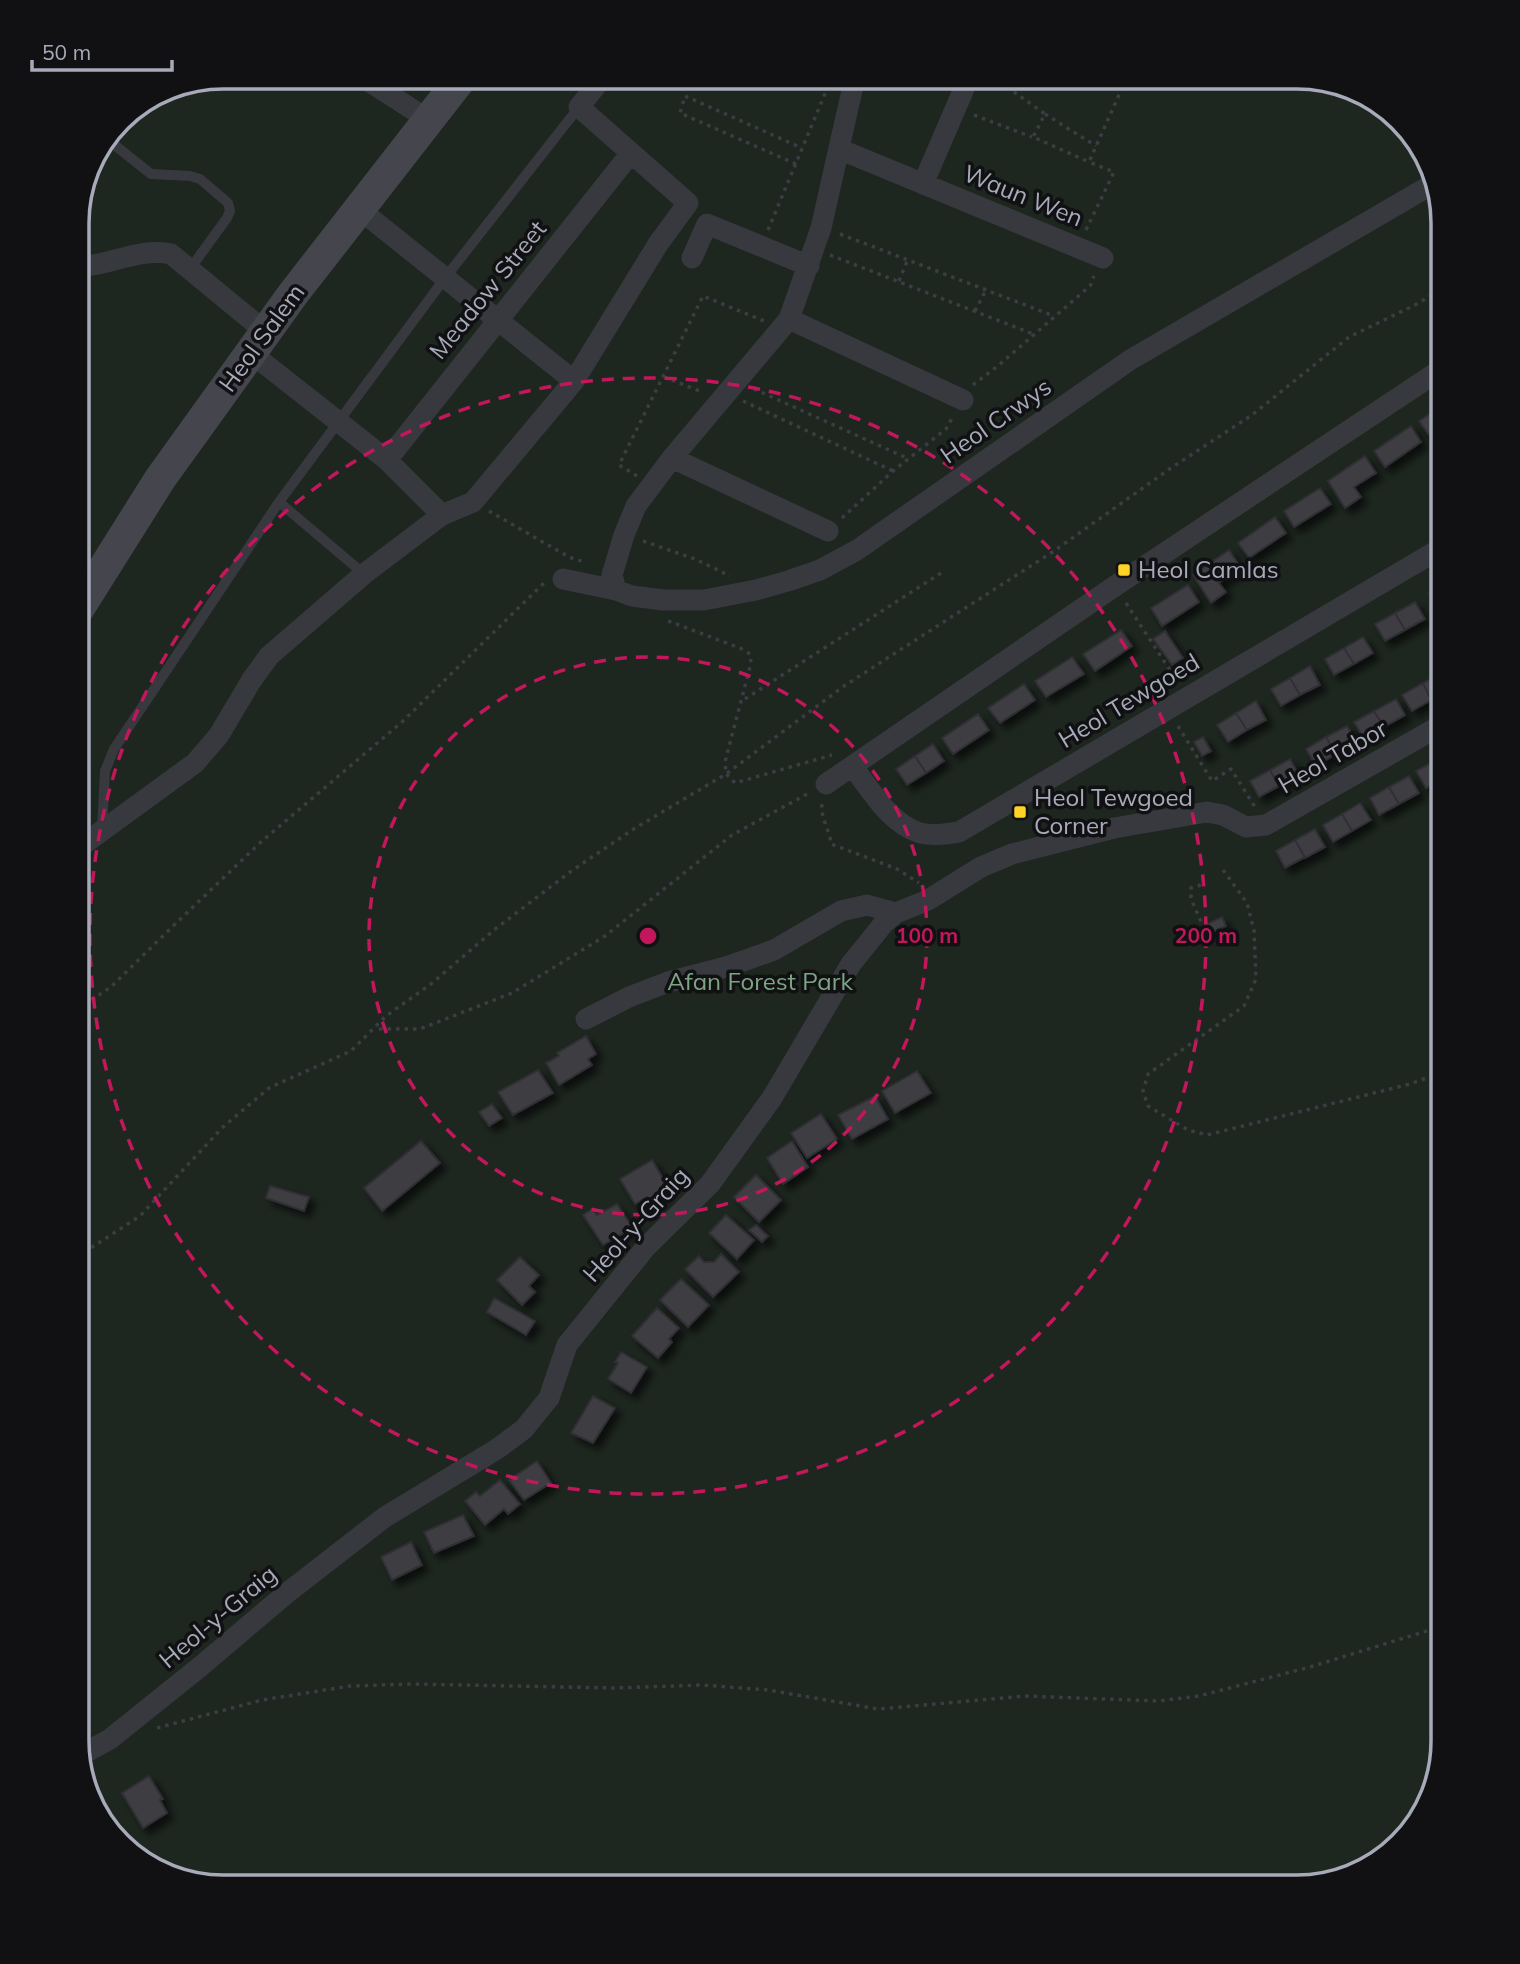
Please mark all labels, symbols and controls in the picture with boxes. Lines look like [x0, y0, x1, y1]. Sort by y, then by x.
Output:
scale bar [32, 28, 172, 72]
text: 50 m [42, 39, 91, 65]
street label: Waun Wen [959, 158, 1088, 233]
street label: Meadow Street [422, 214, 552, 365]
street label: Heol Salem [212, 278, 310, 397]
street label: Heol Crwys [934, 371, 1057, 469]
place label: Heol Camlas [1138, 554, 1279, 584]
marker: Heol Camlas [1116, 562, 1132, 578]
street label: Heol Tewgoed [1053, 646, 1204, 754]
street label: Heol Tabor [1273, 713, 1393, 799]
place label: Heol Tewgoed Corner [1034, 782, 1193, 840]
marker: Heol Tewgoed Corner [1012, 804, 1028, 820]
text: 100 m [896, 922, 958, 948]
text: 200 m [1175, 922, 1237, 948]
centre of rings [636, 924, 660, 948]
park label: Afan Forest Park [667, 966, 853, 996]
street label: Heol-y-Graig [576, 1161, 695, 1288]
street label: Heol-y-Graig [153, 1558, 282, 1674]

